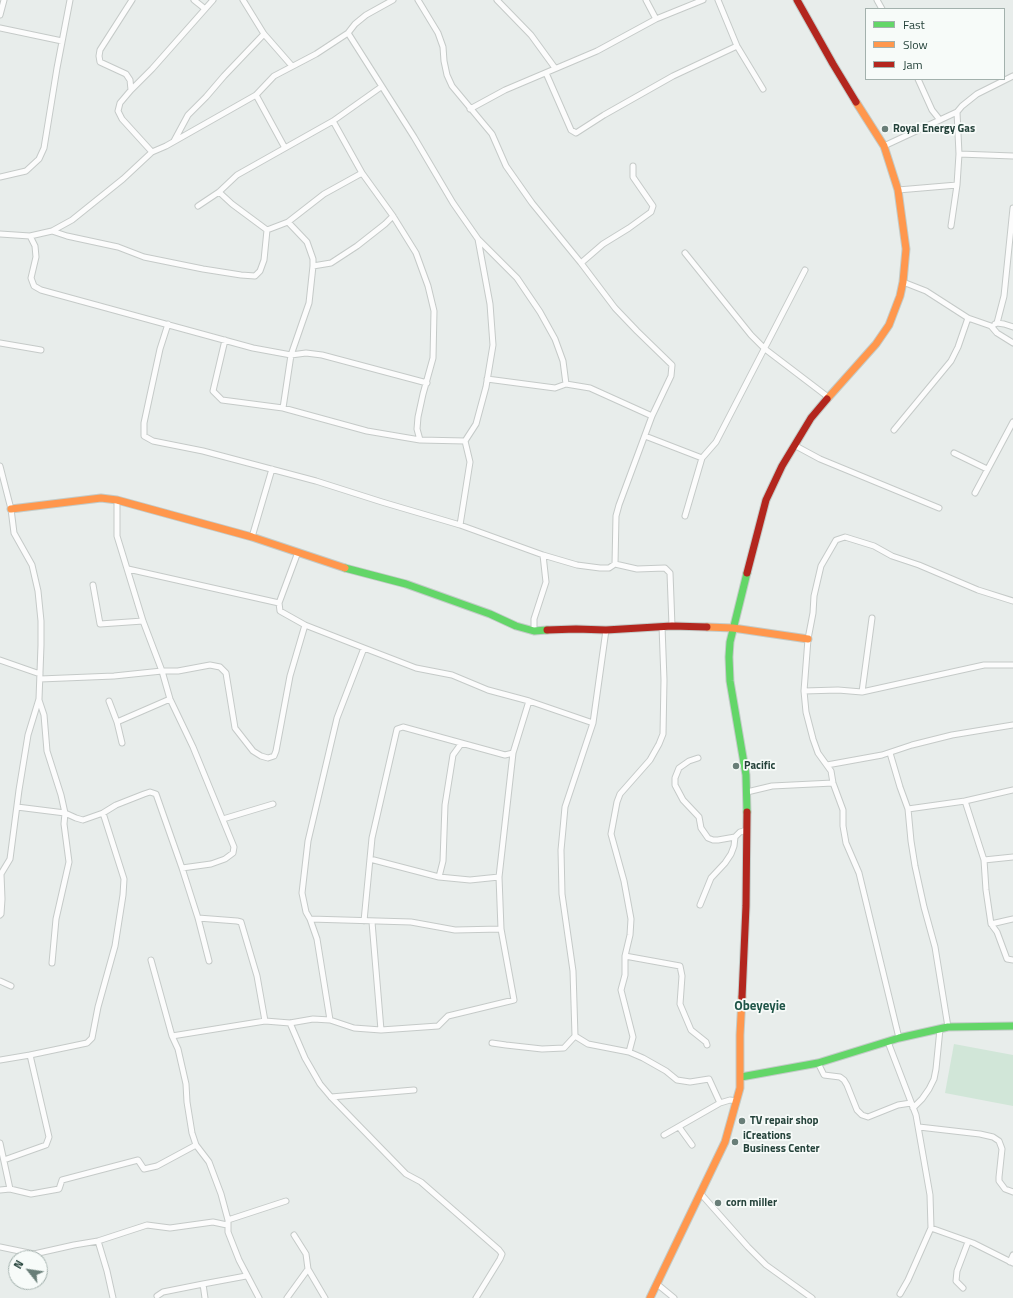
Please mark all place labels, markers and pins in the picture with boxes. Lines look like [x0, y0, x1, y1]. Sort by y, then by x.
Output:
place label: Royal Energy Gas [893, 122, 975, 136]
marker: Royal Energy Gas [880, 124, 890, 134]
place label: Pacific [744, 759, 775, 773]
marker: Pacific [731, 761, 741, 771]
place label: TV repair shop [750, 1114, 819, 1128]
marker: TV repair shop [737, 1116, 747, 1126]
place label: iCreations Business Center [743, 1129, 820, 1155]
marker: iCreations Business Center [730, 1137, 740, 1147]
place label: corn miller [726, 1196, 777, 1210]
marker: corn miller [713, 1198, 723, 1208]

